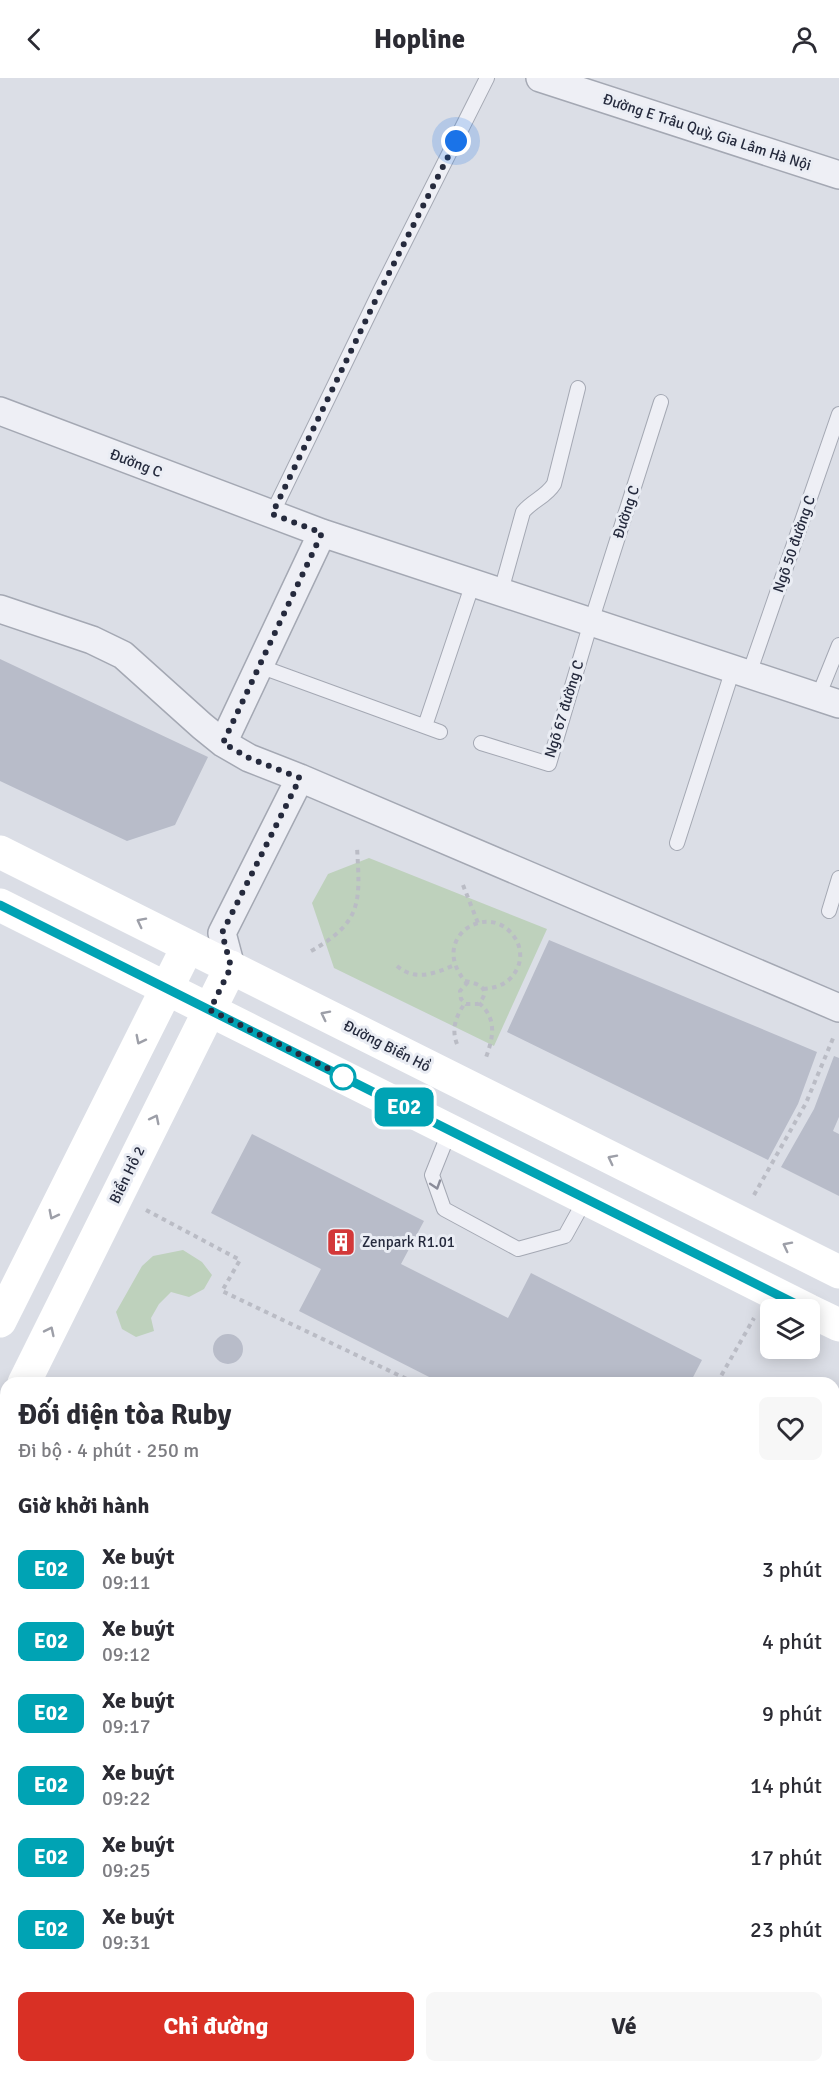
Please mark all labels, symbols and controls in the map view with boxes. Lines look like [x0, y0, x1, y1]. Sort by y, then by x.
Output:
icon: back [18, 23, 51, 56]
text: Hopline [374, 23, 465, 56]
icon: person [788, 23, 821, 56]
street label: Đường E Trâu Quỳ, Gia Lâm Hà Nội [600, 90, 814, 174]
your location [441, 126, 471, 156]
street label: Đường C [107, 445, 165, 481]
street label: Đường C [609, 483, 643, 541]
street label: Ngõ 50 đường C [769, 493, 819, 595]
street label: Ngõ 67 đường C [541, 658, 587, 760]
one-way arrow [137, 918, 148, 930]
one-way arrow [321, 1010, 332, 1022]
street label: Đường Biển Hồ [340, 1016, 434, 1076]
one-way arrow [136, 1034, 148, 1045]
unlabelled marker [330, 1064, 356, 1090]
line badge: E02 [370, 1088, 438, 1126]
text: E02 [387, 1094, 421, 1120]
one-way arrow [148, 1114, 160, 1125]
street label: Biển Hồ 2 [105, 1143, 149, 1207]
one-way arrow [608, 1154, 619, 1166]
one-way arrow [429, 1179, 441, 1190]
one-way arrow [49, 1208, 61, 1219]
building icon: Zenpark R1.01 [325, 1226, 357, 1258]
place label: Zenpark R1.01 [362, 1233, 455, 1251]
one-way arrow [782, 1242, 793, 1253]
map controls [760, 1299, 820, 1359]
button: layers [760, 1299, 820, 1359]
one-way arrow [42, 1326, 54, 1337]
button: heart [759, 1397, 822, 1460]
text: Đối diện tòa Ruby [18, 1398, 231, 1432]
text: Đi bộ · 4 phút · 250 m [18, 1438, 199, 1463]
text: Giờ khởi hành [18, 1492, 150, 1519]
text: Xe buýt [102, 1543, 175, 1570]
text: E02 [34, 1556, 68, 1582]
text: 3 phút [762, 1556, 822, 1583]
text: 09:11 [102, 1570, 151, 1595]
text: Xe buýt [102, 1615, 175, 1642]
text: E02 [34, 1628, 68, 1654]
text: 4 phút [762, 1628, 822, 1655]
text: 09:12 [102, 1642, 151, 1667]
text: Xe buýt [102, 1687, 175, 1714]
text: E02 [34, 1700, 68, 1726]
text: 9 phút [762, 1700, 822, 1727]
text: 09:17 [102, 1714, 151, 1739]
text: Xe buýt [102, 1759, 175, 1786]
text: E02 [34, 1772, 68, 1798]
text: 14 phút [750, 1772, 822, 1799]
text: 09:22 [102, 1786, 151, 1811]
text: Xe buýt [102, 1831, 175, 1858]
text: E02 [34, 1844, 68, 1870]
text: 17 phút [750, 1844, 822, 1871]
text: 09:25 [102, 1858, 151, 1883]
text: Xe buýt [102, 1903, 175, 1930]
text: E02 [34, 1916, 68, 1942]
text: 23 phút [750, 1916, 822, 1943]
text: 09:31 [102, 1930, 151, 1955]
button: Chỉ đường [18, 1992, 414, 2061]
button: Vé [426, 1992, 822, 2061]

